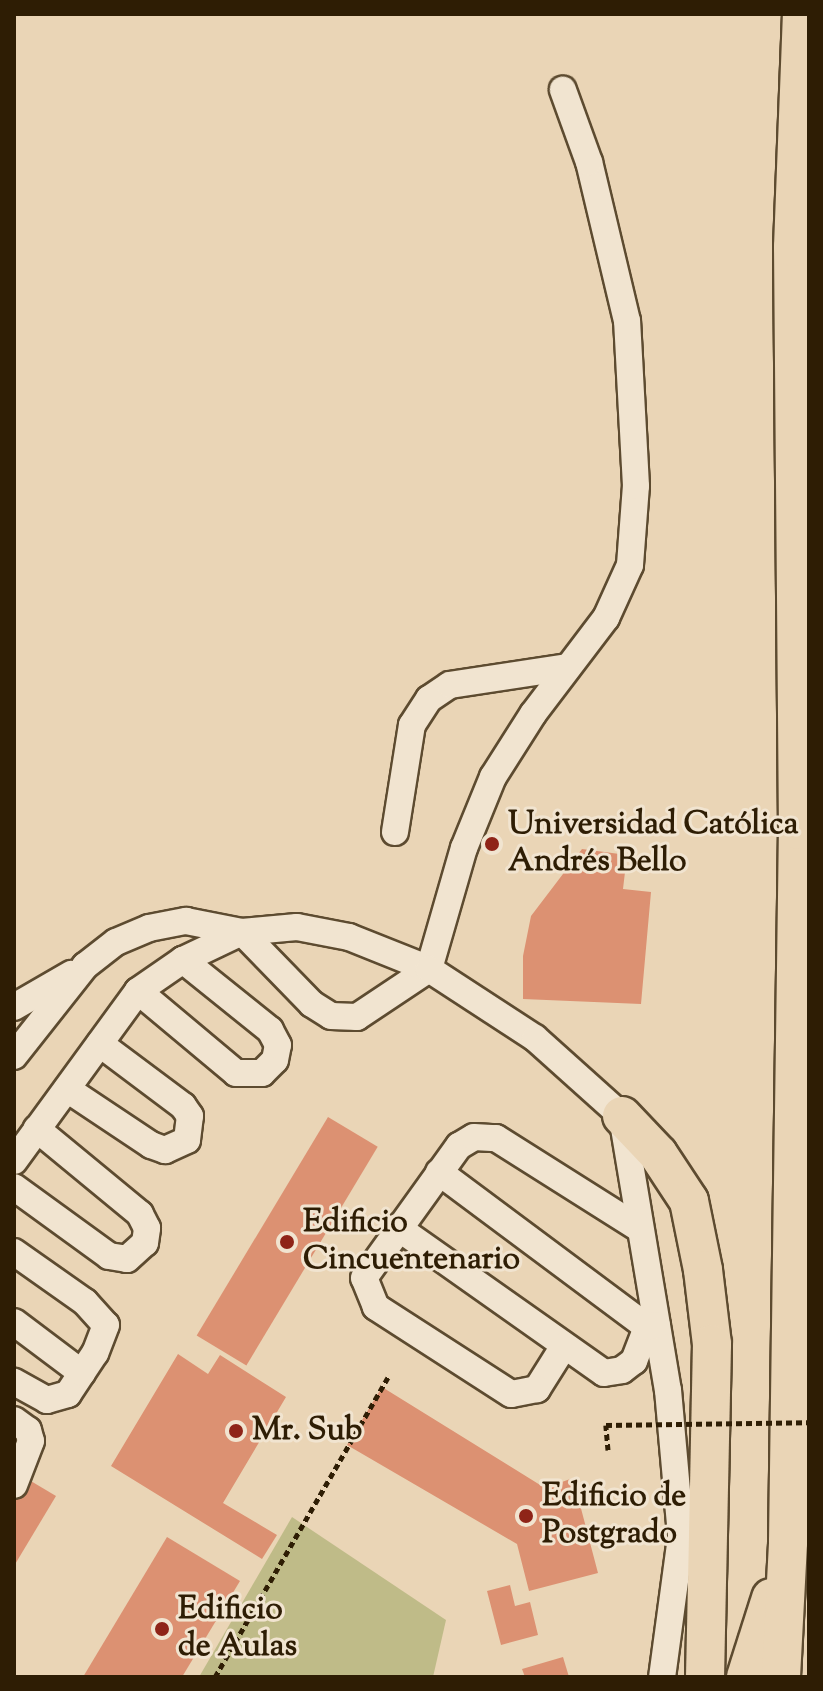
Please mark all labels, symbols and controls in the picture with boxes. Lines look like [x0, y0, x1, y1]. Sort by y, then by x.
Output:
place label: Universidad Católica Andrés Bello [508, 807, 799, 882]
marker: Universidad Católica Andrés Bello [483, 835, 501, 853]
place label: Edificio Cincuentenario [303, 1205, 520, 1280]
marker: Edificio Cincuentenario [278, 1233, 296, 1251]
place label: Mr. Sub [252, 1412, 362, 1450]
marker: Mr. Sub [227, 1422, 245, 1440]
place label: Edificio de Postgrado [542, 1479, 686, 1554]
marker: Edificio de Postgrado [517, 1507, 535, 1525]
place label: Edificio de Aulas [178, 1592, 297, 1667]
marker: Edificio de Aulas [153, 1620, 171, 1638]

